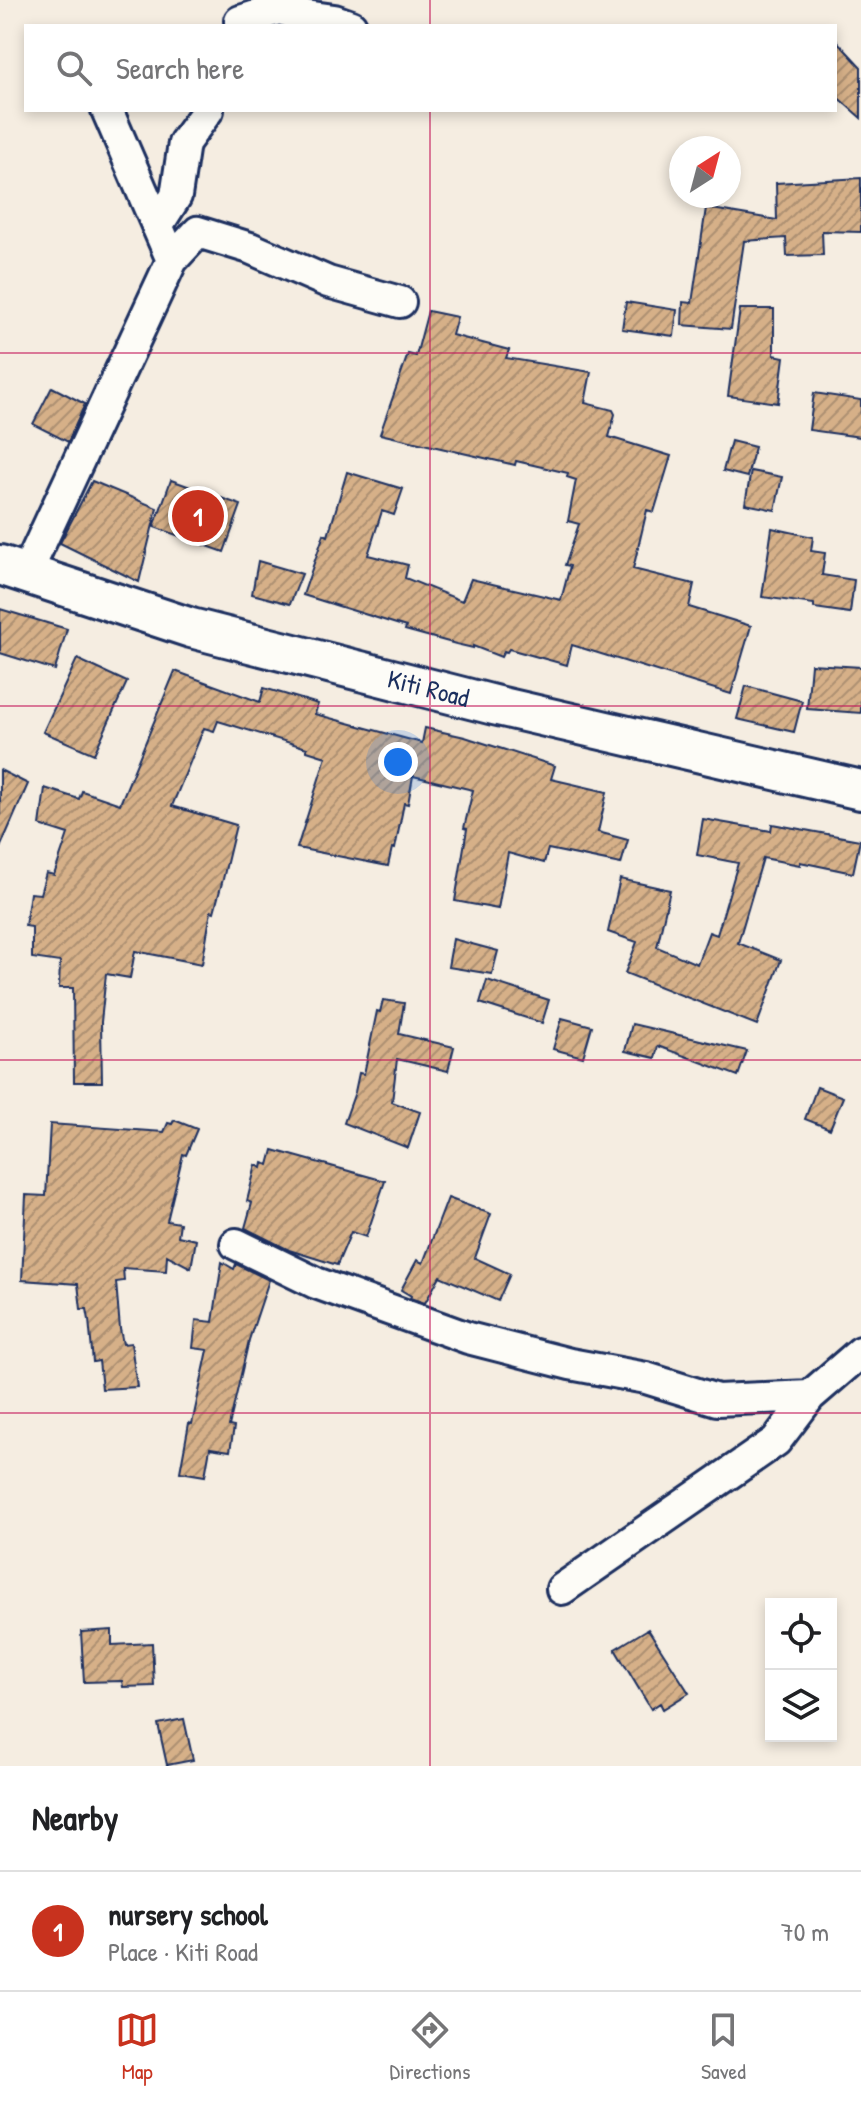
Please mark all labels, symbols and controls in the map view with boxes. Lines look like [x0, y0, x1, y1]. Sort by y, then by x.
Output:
search box [24, 24, 837, 112]
icon: search [52, 46, 96, 90]
text: Search here [116, 48, 244, 88]
north arrow [669, 136, 741, 208]
pin: 1 [172, 486, 224, 546]
street label: Kiti Road [384, 661, 473, 715]
your location [378, 742, 418, 782]
map controls [765, 1598, 837, 1742]
button: locate [765, 1598, 837, 1670]
button: layers [765, 1670, 837, 1742]
text: Nearby [32, 1795, 118, 1841]
text: nursery school [108, 1894, 268, 1934]
text: 1 [53, 1914, 63, 1949]
text: 70 m [781, 1914, 829, 1949]
text: Place · Kiti Road [108, 1934, 258, 1969]
tab: Map [115, 2008, 159, 2086]
tab: Directions [390, 2008, 471, 2086]
tab: Saved [701, 2008, 746, 2086]

